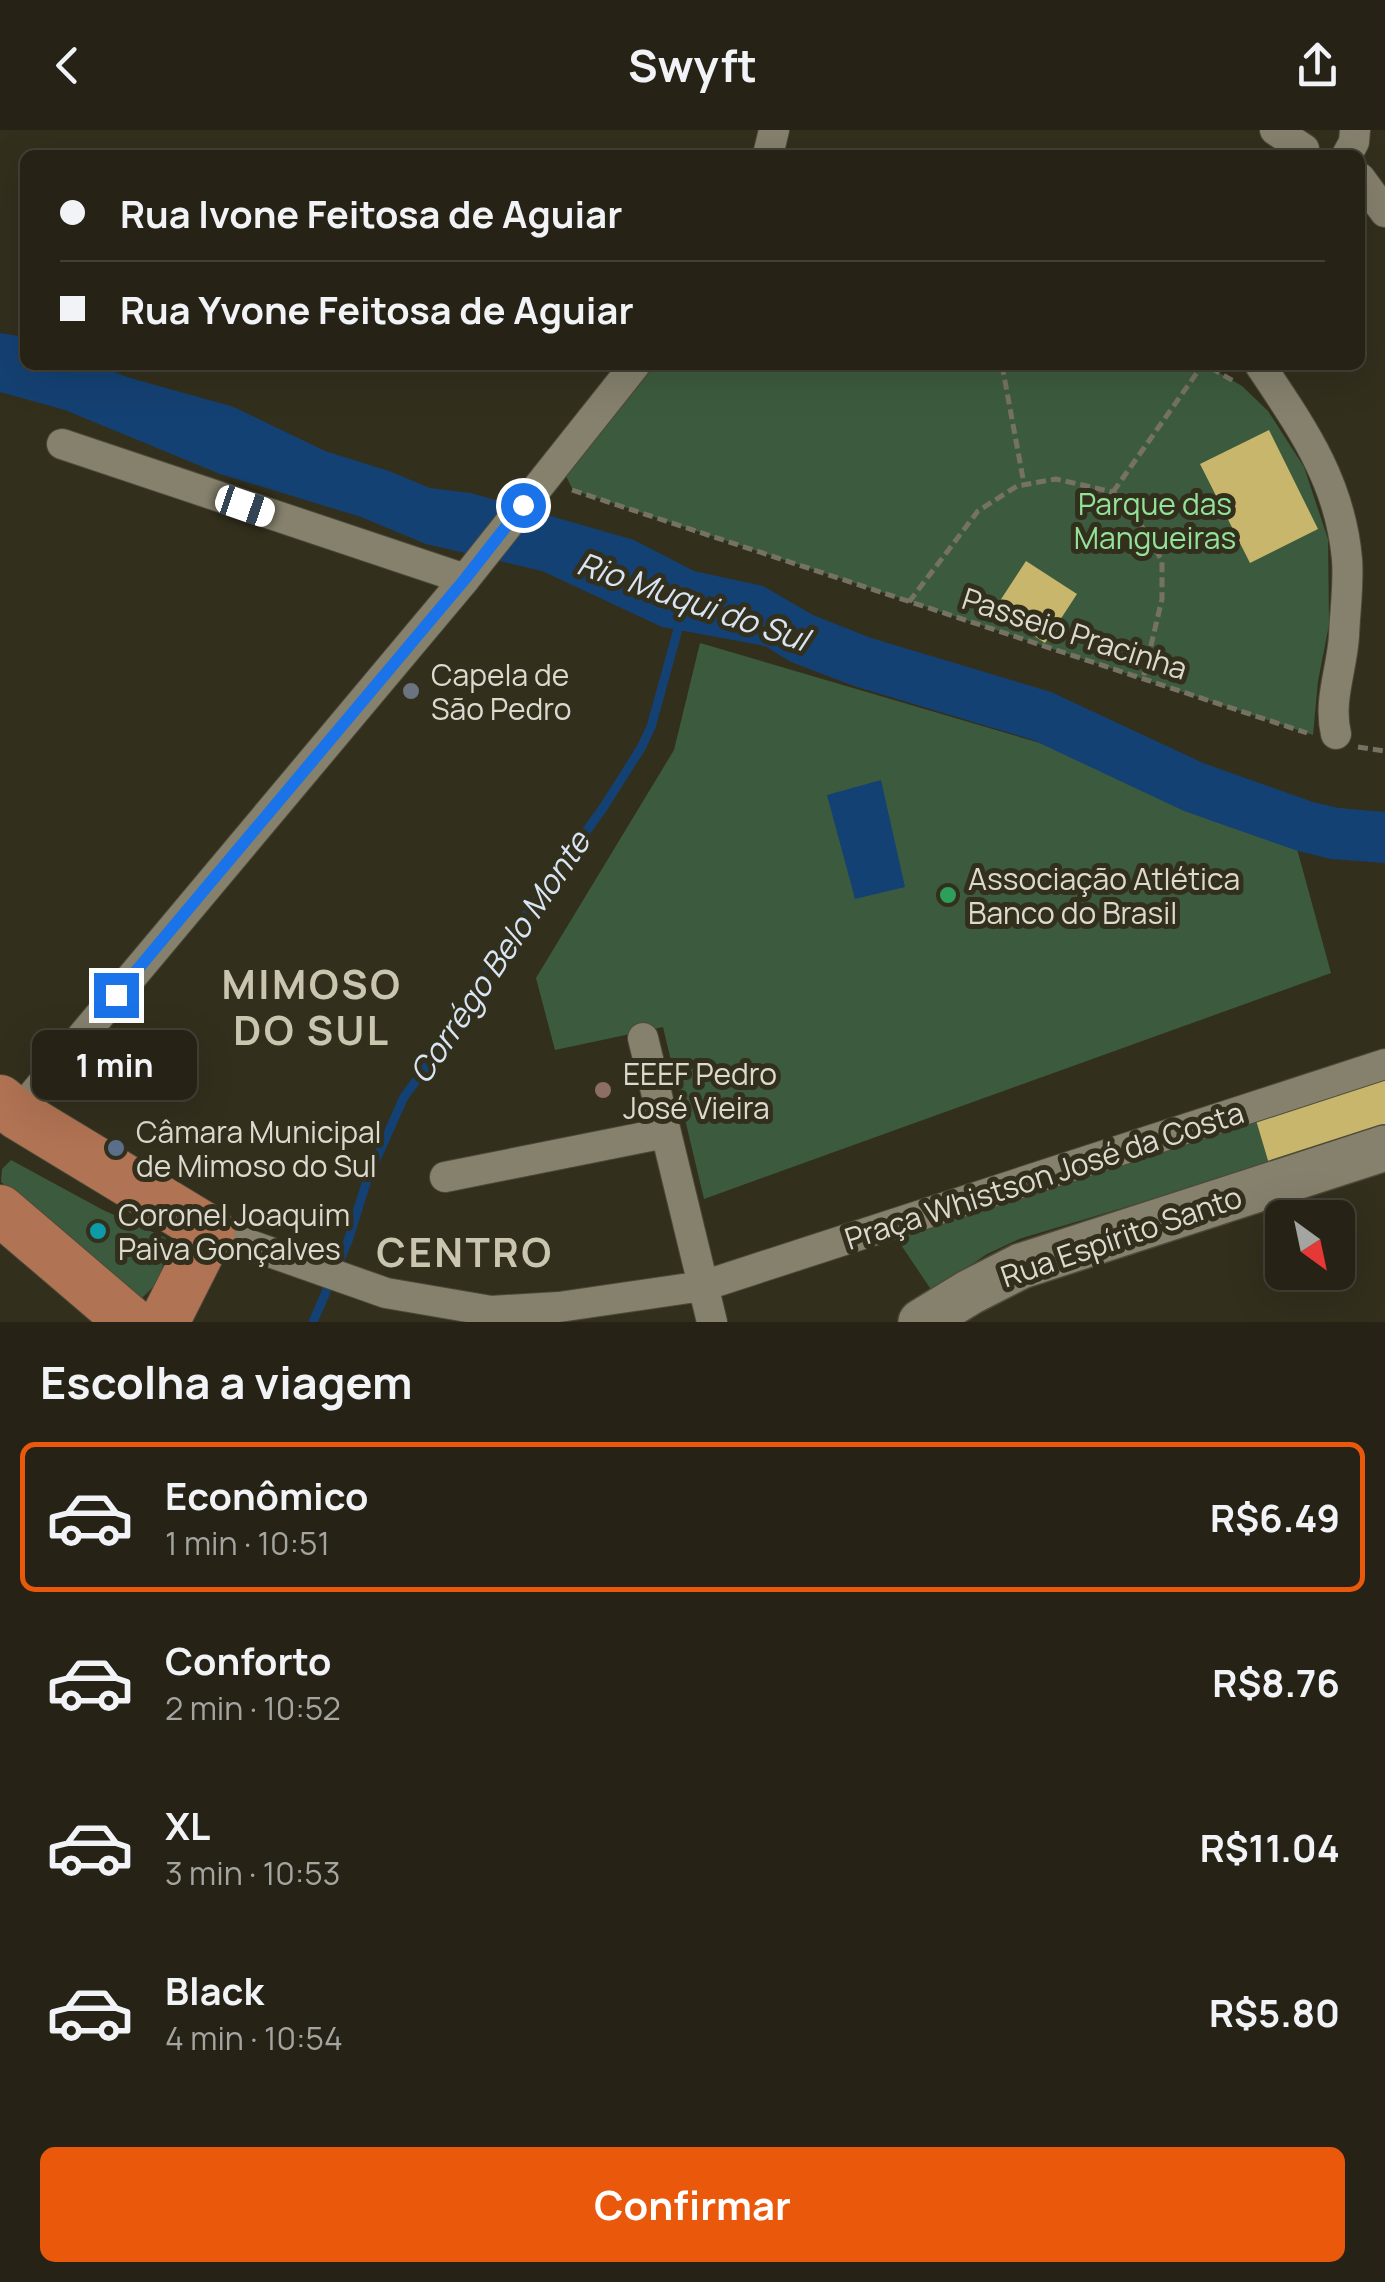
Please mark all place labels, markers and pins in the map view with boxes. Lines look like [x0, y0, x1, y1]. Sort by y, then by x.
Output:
place label: Capela de São Pedro [431, 654, 572, 729]
marker: Capela de São Pedro [400, 680, 422, 702]
place label: Associação Atlética Banco do Brasil [968, 858, 1240, 933]
marker: Associação Atlética Banco do Brasil [937, 884, 959, 906]
place label: EEEF Pedro José Vieira [623, 1053, 777, 1128]
marker: EEEF Pedro José Vieira [592, 1079, 614, 1101]
place label: Câmara Municipal de Mimoso do Sul [136, 1111, 382, 1186]
marker: Câmara Municipal de Mimoso do Sul [105, 1137, 127, 1159]
place label: Coronel Joaquim Paiva Gonçalves [118, 1194, 350, 1269]
marker: Coronel Joaquim Paiva Gonçalves [87, 1220, 109, 1242]

